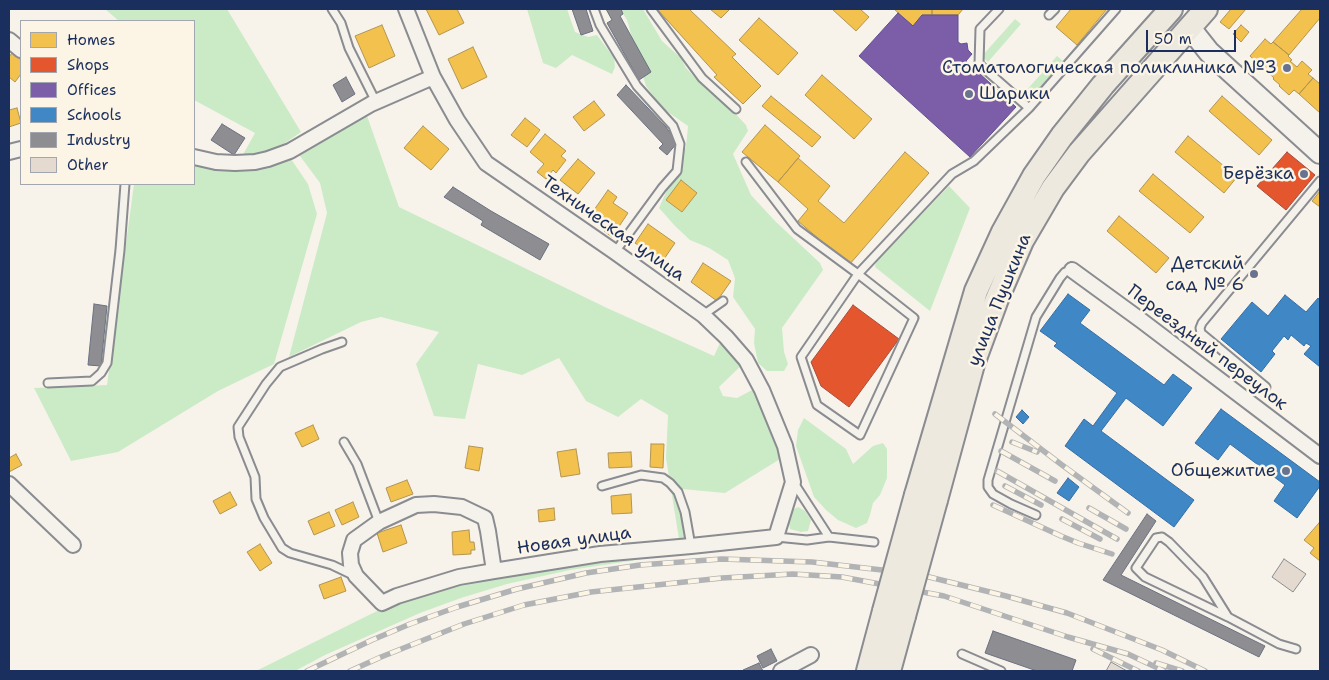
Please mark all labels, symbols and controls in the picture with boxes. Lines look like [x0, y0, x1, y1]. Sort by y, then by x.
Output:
legend [20, 20, 195, 185]
scale bar [1149, 20, 1239, 52]
text: 50 m [1154, 29, 1192, 49]
text: Homes [67, 30, 115, 50]
text: Shops [67, 55, 109, 75]
place label: Стоматологическая поликлиника №3 [942, 57, 1277, 79]
marker: Стоматологическая поликлиника №3 [1281, 62, 1293, 74]
text: Offices [67, 80, 116, 100]
place label: Шарики [979, 83, 1050, 105]
marker: Шарики [963, 88, 975, 100]
text: Schools [67, 105, 122, 125]
text: Industry [67, 130, 131, 150]
text: Other [67, 155, 109, 175]
place label: Берёзка [1223, 163, 1294, 185]
marker: Берёзка [1298, 168, 1310, 180]
street label: Техническая улица [537, 172, 689, 286]
street label: улица Пушкина [964, 230, 1036, 370]
place label: Детский сад № 6 [1166, 253, 1244, 296]
marker: Детский сад № 6 [1248, 268, 1260, 280]
street label: Переездный переулок [1123, 281, 1291, 415]
place label: Общежитие [1171, 460, 1276, 482]
marker: Общежитие [1280, 465, 1292, 477]
street label: Новая улица [516, 522, 632, 560]

